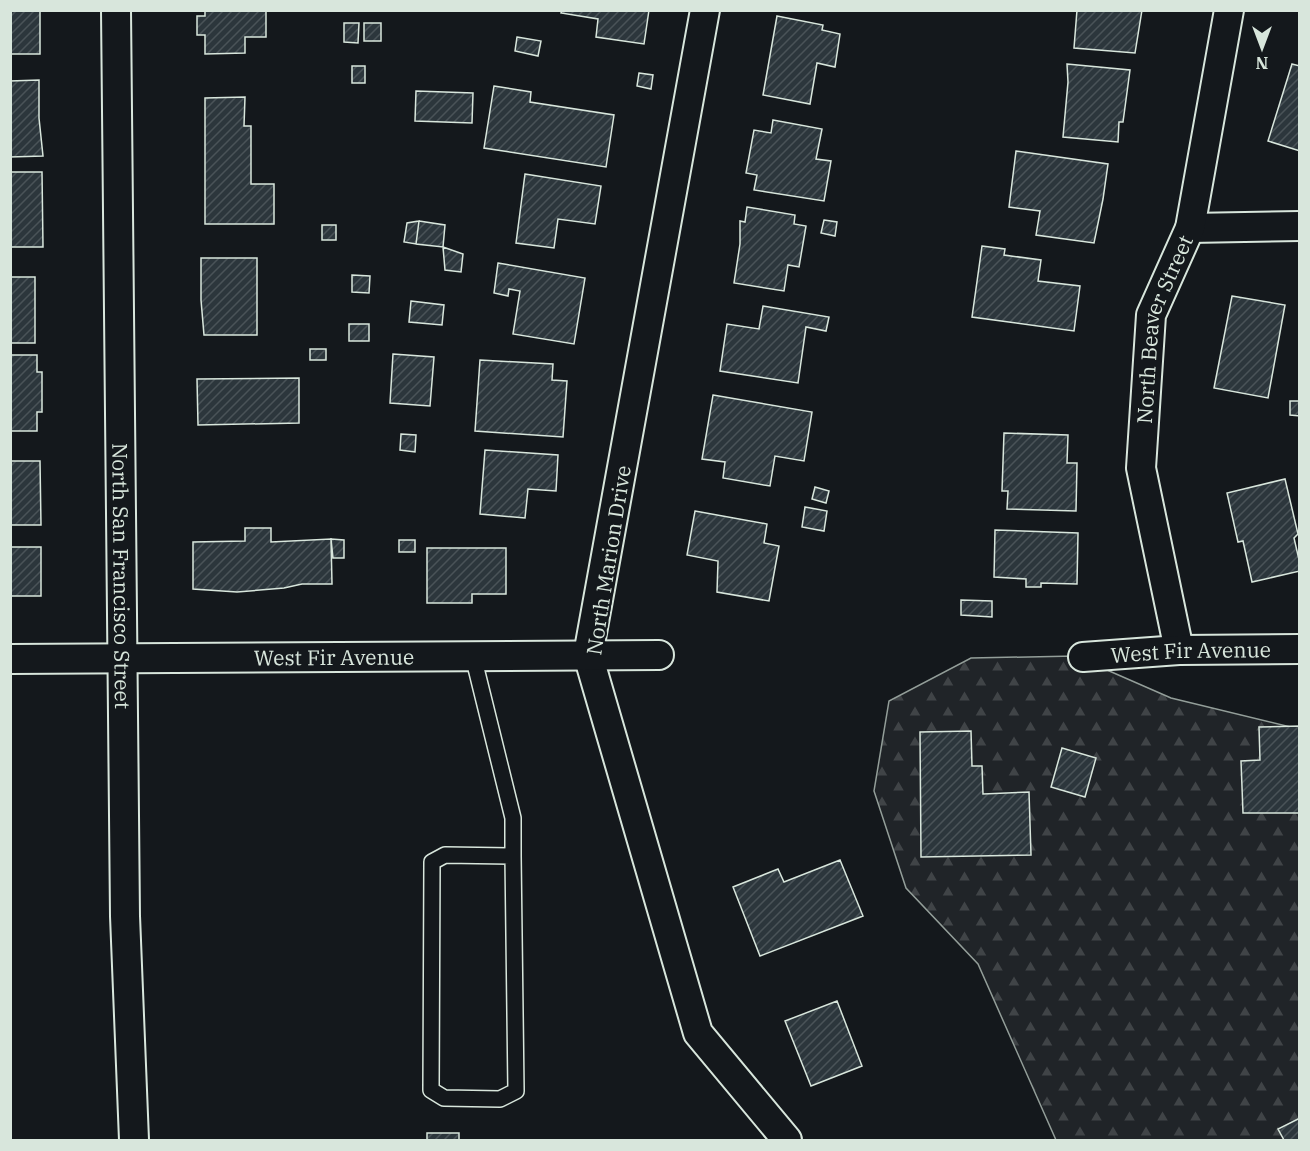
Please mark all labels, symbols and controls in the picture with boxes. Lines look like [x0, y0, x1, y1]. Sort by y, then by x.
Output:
north arrow [1232, 18, 1292, 78]
text: N [1256, 53, 1268, 73]
street label: North Beaver Street [1130, 230, 1199, 425]
street label: North San Francisco Street [106, 443, 137, 709]
street label: North Marion Drive [579, 463, 637, 657]
street label: West Fir Avenue [1110, 635, 1271, 669]
street label: West Fir Avenue [254, 643, 414, 671]

